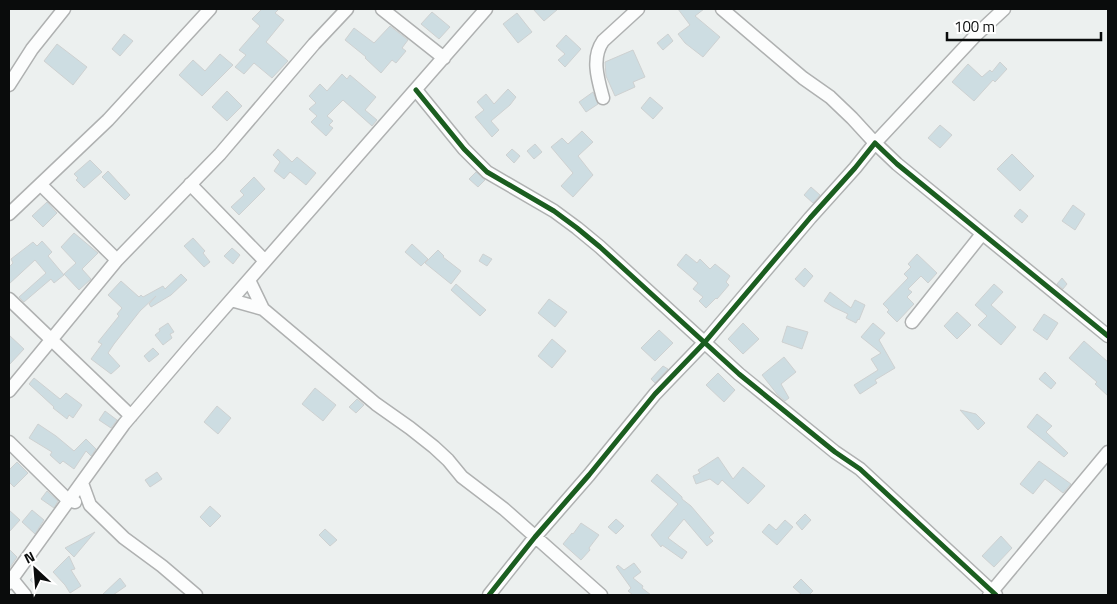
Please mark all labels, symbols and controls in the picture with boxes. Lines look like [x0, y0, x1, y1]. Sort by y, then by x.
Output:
scale bar [947, 10, 1101, 42]
text: 100 m [954, 15, 995, 38]
north arrow [10, 544, 60, 594]
text: N [20, 545, 38, 568]

